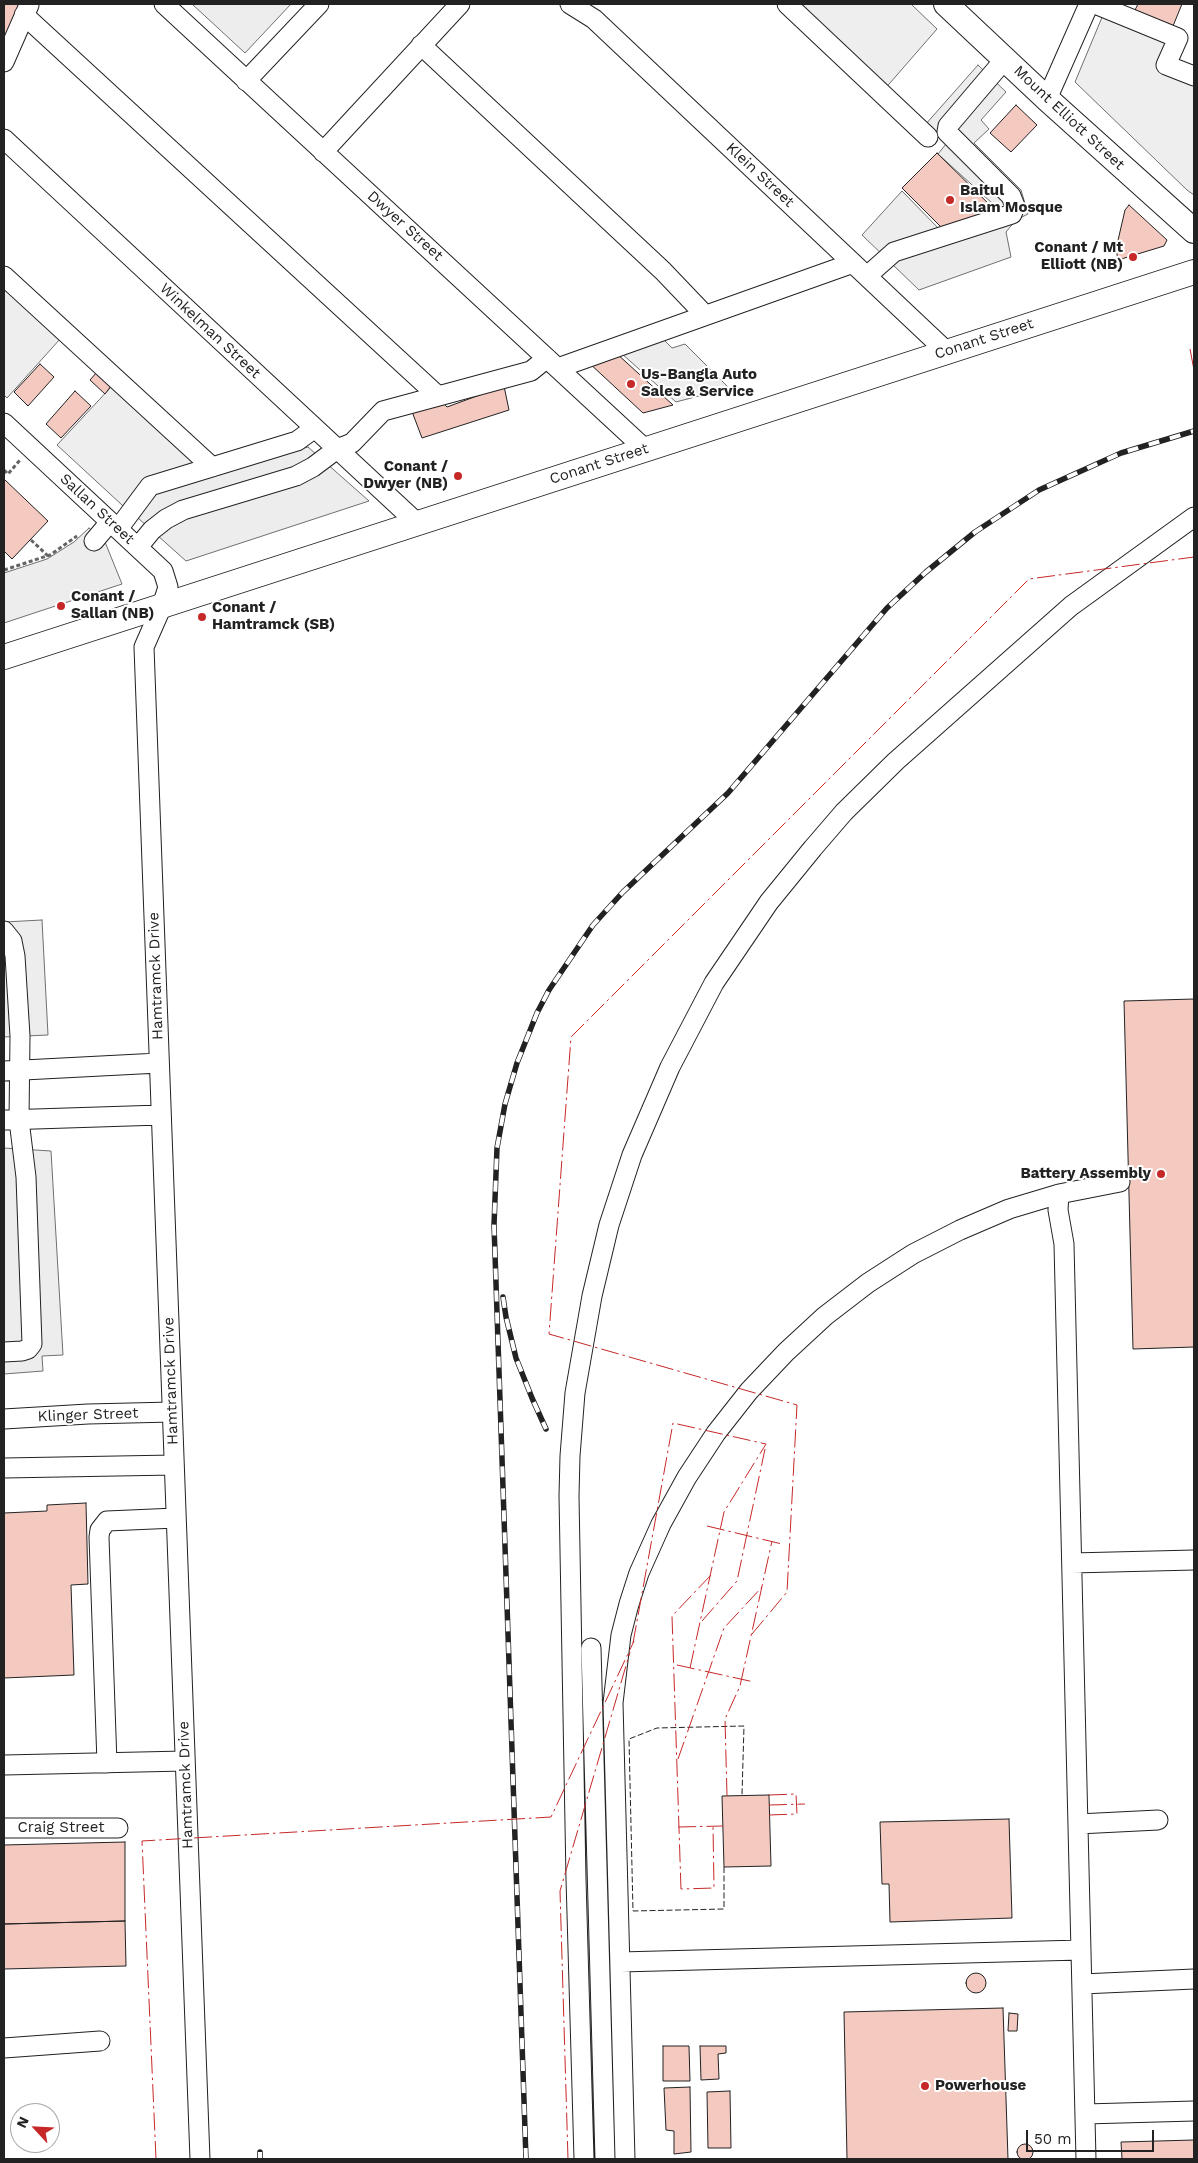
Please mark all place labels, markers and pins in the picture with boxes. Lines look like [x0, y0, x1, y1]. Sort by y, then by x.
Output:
place label: Baitul Islam Mosque [960, 182, 1063, 217]
marker: Baitul Islam Mosque [944, 194, 956, 206]
place label: Conant / Mt Elliott (NB) [1034, 239, 1123, 274]
marker: Conant / Mt Elliott (NB) [1127, 251, 1139, 263]
place label: Us-Bangla Auto Sales & Service [641, 366, 757, 401]
marker: Us-Bangla Auto Sales & Service [625, 378, 637, 390]
place label: Conant / Dwyer (NB) [363, 458, 448, 493]
marker: Conant / Dwyer (NB) [452, 470, 464, 482]
place label: Conant / Sallan (NB) [71, 588, 154, 623]
place label: Conant / Hamtramck (SB) [212, 599, 335, 634]
marker: Conant / Sallan (NB) [55, 600, 67, 612]
marker: Conant / Hamtramck (SB) [196, 611, 208, 623]
place label: Battery Assembly [1021, 1165, 1151, 1183]
marker: Battery Assembly [1155, 1168, 1167, 1180]
place label: Powerhouse [935, 2077, 1026, 2095]
marker: Powerhouse [919, 2080, 931, 2092]

